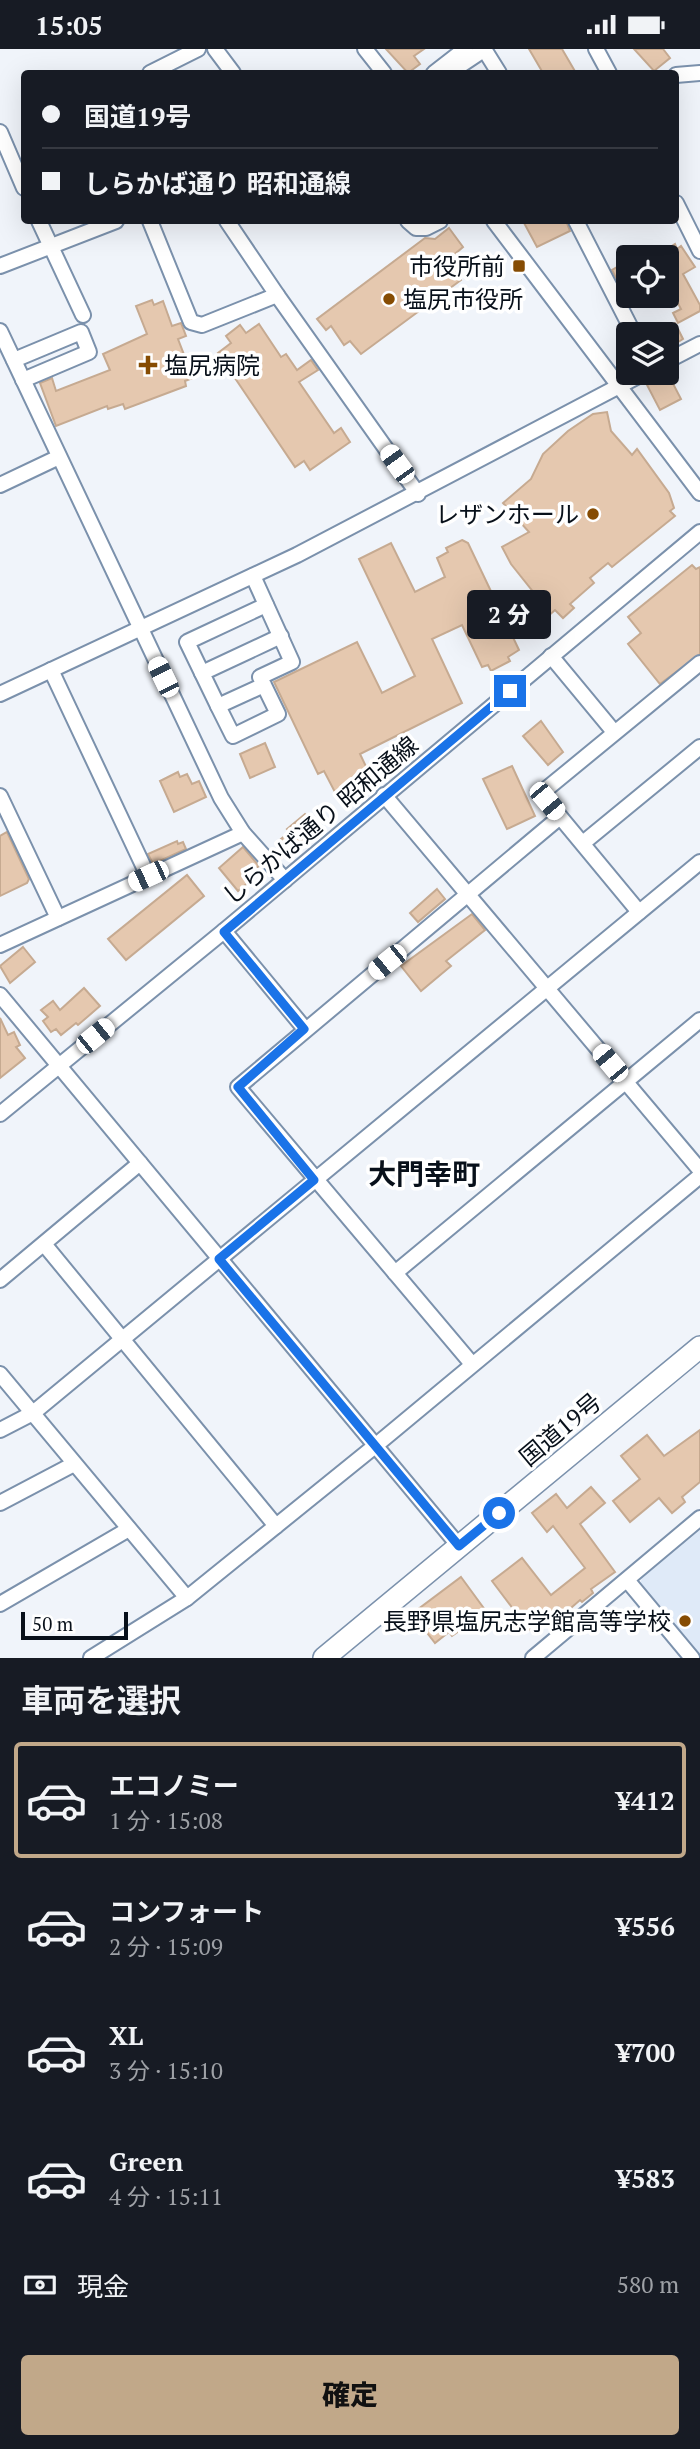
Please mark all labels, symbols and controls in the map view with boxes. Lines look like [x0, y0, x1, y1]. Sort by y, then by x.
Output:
text: 15:05 [35, 8, 103, 42]
text: 国道19号 [84, 99, 191, 133]
text: しらかば通り 昭和通線 [84, 166, 351, 200]
map controls [616, 245, 679, 385]
button: locate [616, 245, 679, 308]
place label: 市役所前 [409, 250, 505, 282]
marker: 市役所前 [511, 258, 527, 274]
place label: 塩尻市役所 [403, 283, 523, 315]
marker: 塩尻市役所 [381, 291, 397, 307]
button: layers [616, 322, 679, 385]
place label: 塩尻病院 [164, 349, 260, 381]
marker: 塩尻病院 [138, 355, 158, 375]
car [377, 441, 418, 487]
place label: レザンホール [435, 498, 579, 530]
marker: レザンホール [585, 506, 601, 522]
callout: 2 分 [468, 589, 552, 639]
text: 2 分 [488, 599, 530, 630]
car [145, 654, 182, 700]
route end [494, 675, 526, 707]
street label: しらかば通り 昭和通線 [216, 729, 424, 911]
car [526, 778, 569, 824]
car [125, 858, 172, 894]
car [365, 941, 410, 983]
car [73, 1015, 118, 1057]
car [589, 1040, 632, 1086]
district label: 大門幸町 [368, 1155, 480, 1192]
street label: 国道19号 [512, 1385, 608, 1473]
route start [483, 1497, 515, 1529]
place label: 長野県塩尻志学館高等学校 [383, 1605, 671, 1637]
scale bar [21, 1609, 128, 1641]
text: 50 m [32, 1611, 73, 1636]
marker: 長野県塩尻志学館高等学校 [677, 1613, 693, 1629]
text: 車両を選択 [21, 1679, 181, 1721]
text: エコノミー [109, 1768, 239, 1802]
icon: car [25, 1769, 88, 1832]
text: ¥412 [616, 1783, 675, 1817]
text: 1 分 · 15:08 [109, 1805, 223, 1836]
text: コンフォート [109, 1894, 264, 1928]
icon: car [25, 1895, 88, 1958]
text: ¥556 [616, 1909, 675, 1943]
text: 2 分 · 15:09 [109, 1931, 223, 1962]
text: XL [109, 2018, 143, 2052]
icon: car [25, 2021, 88, 2084]
text: ¥700 [616, 2035, 675, 2069]
text: 3 分 · 15:10 [109, 2055, 223, 2086]
text: Green [109, 2144, 183, 2178]
icon: car [25, 2147, 88, 2210]
text: ¥583 [616, 2161, 675, 2195]
text: 4 分 · 15:11 [109, 2181, 223, 2212]
icon: cash [21, 2266, 59, 2304]
text: 現金 [77, 2269, 129, 2303]
text: 580 m [617, 2269, 679, 2300]
button: 確定 [21, 2355, 679, 2435]

